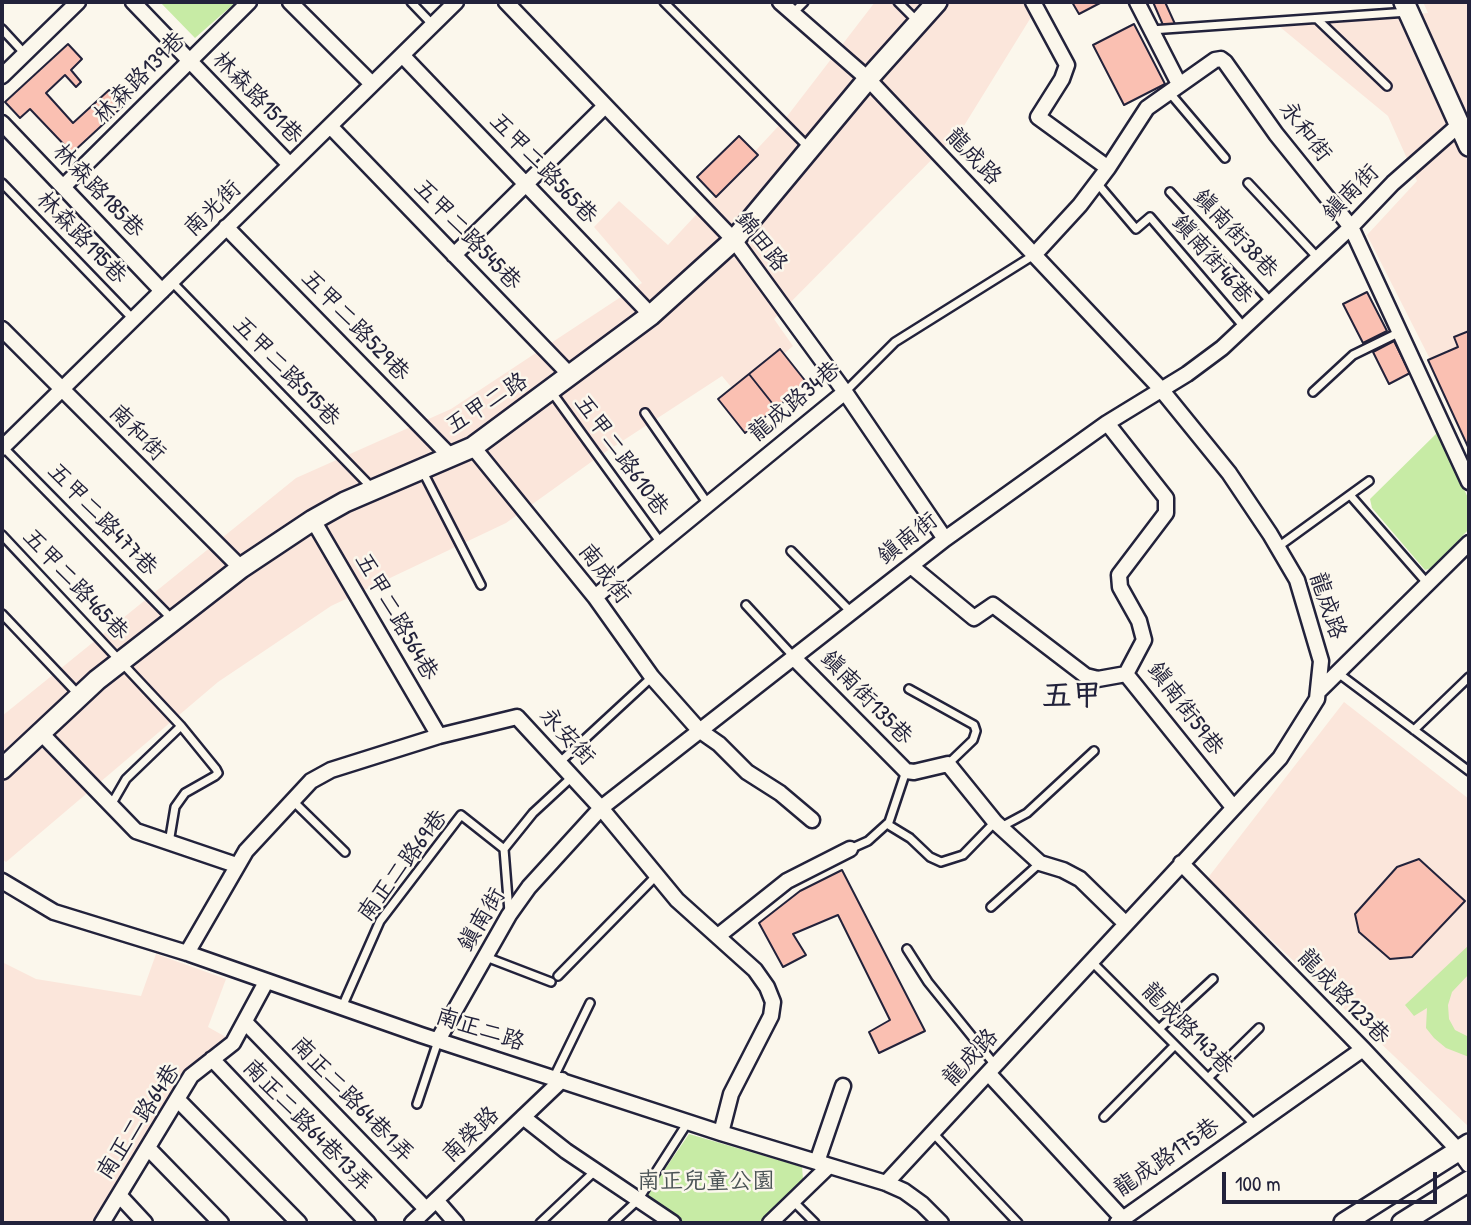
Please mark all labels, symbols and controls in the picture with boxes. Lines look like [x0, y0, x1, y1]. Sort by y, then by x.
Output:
street label: 林森路139巷 [88, 26, 192, 130]
street label: 林森路151巷 [206, 46, 308, 150]
street label: 永和街 [1273, 96, 1337, 168]
street label: 五甲二路565巷 [483, 108, 603, 230]
street label: 龍成路 [939, 123, 1007, 191]
street label: 林森路185巷 [46, 138, 150, 244]
street label: 鎮南街 [1317, 159, 1385, 227]
street label: 五甲二路545巷 [407, 174, 527, 296]
street label: 南光街 [179, 175, 247, 243]
street label: 鎮南街38巷 [1187, 184, 1283, 284]
street label: 林森路195巷 [30, 186, 132, 290]
street label: 錦田路 [729, 206, 793, 278]
street label: 鎮南街46巷 [1166, 210, 1258, 310]
street label: 五甲二路529巷 [295, 265, 415, 387]
street label: 五甲二路515巷 [226, 311, 346, 433]
street label: 龍成路34巷 [744, 356, 846, 448]
street label: 五甲二路 [441, 367, 533, 441]
street label: 五甲二路610巷 [568, 390, 674, 522]
street label: 南和街 [103, 399, 171, 467]
street label: 五甲二路477巷 [41, 458, 163, 582]
street label: 鎮南街 [872, 507, 944, 571]
street label: 五甲二路465巷 [16, 523, 134, 647]
street label: 南成街 [572, 538, 636, 610]
street label: 五甲二路564巷 [348, 548, 444, 686]
street label: 龍成路 [1303, 569, 1351, 643]
street label: 鎮南街135巷 [814, 645, 918, 751]
street label: 鎮南街59巷 [1141, 657, 1229, 761]
district label: 五甲 [1042, 679, 1102, 715]
street label: 永安街 [533, 702, 601, 772]
street label: 南正二路69巷 [352, 805, 454, 927]
street label: 鎮南街 [452, 883, 512, 957]
street label: 龍成路123巷 [1291, 944, 1395, 1050]
street label: 龍成路143巷 [1135, 977, 1239, 1081]
street label: 南正二路 [432, 1003, 528, 1057]
street label: 龍成路 [937, 1023, 1005, 1093]
street label: 南正二路64巷1弄 [285, 1031, 419, 1169]
street label: 南正二路64巷13弄 [236, 1054, 378, 1198]
street label: 南正二路64巷 [91, 1059, 187, 1185]
street label: 南榮路 [437, 1101, 505, 1169]
street label: 龍成路175巷 [1109, 1113, 1225, 1203]
scale bar [1226, 1158, 1441, 1202]
park label: 南正兒童公園 [637, 1168, 775, 1196]
text: 100 m [1235, 1169, 1281, 1198]

